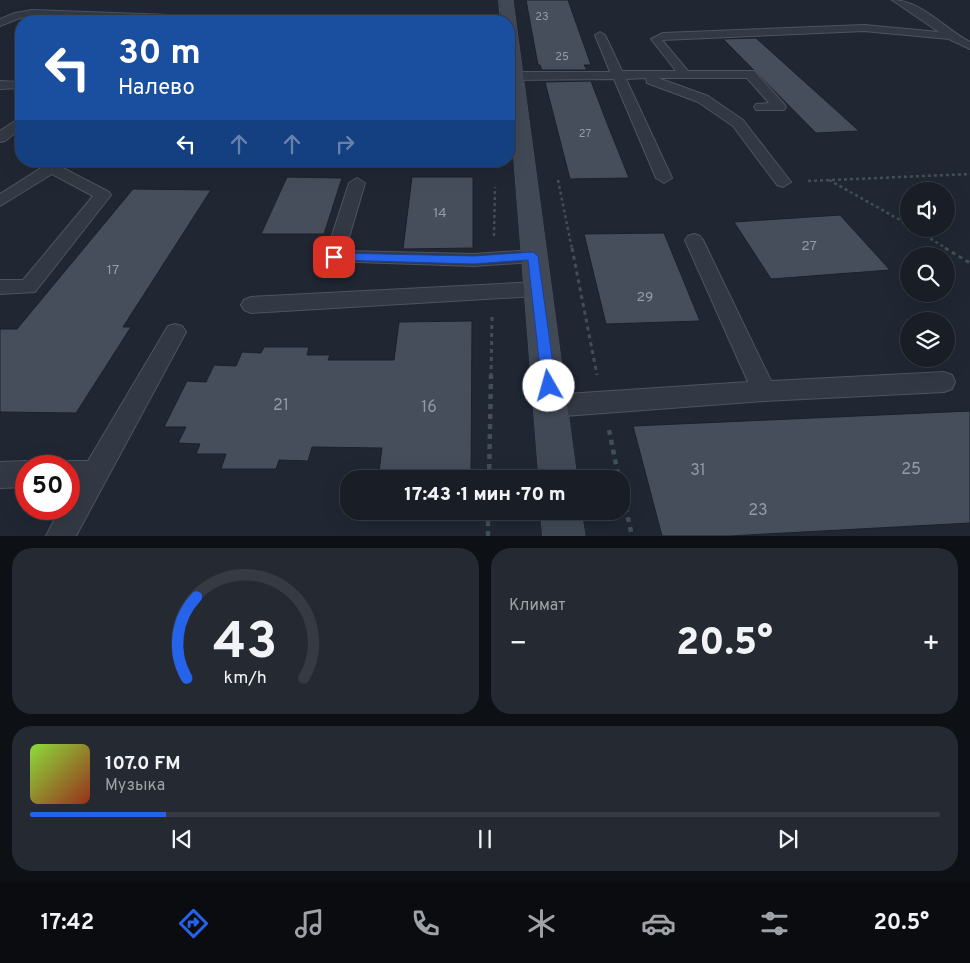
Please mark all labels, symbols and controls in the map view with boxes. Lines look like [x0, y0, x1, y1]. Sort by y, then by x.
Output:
house number: 23 [535, 10, 549, 24]
text: 30 m [118, 32, 201, 76]
icon: left [35, 35, 100, 100]
house number: 25 [555, 50, 569, 64]
text: Налево [118, 75, 195, 102]
house number: 27 [579, 127, 591, 141]
icon: left [172, 130, 200, 158]
icon: ahead [225, 130, 253, 158]
icon: ahead [278, 130, 306, 158]
icon: right [331, 130, 359, 158]
map controls [900, 182, 955, 367]
button: sound [900, 182, 955, 237]
house number: 14 [433, 205, 447, 222]
pin [313, 236, 355, 278]
house number: 27 [801, 238, 817, 255]
icon: arrive [320, 243, 348, 271]
button: search [900, 247, 955, 302]
house number: 17 [107, 262, 119, 279]
house number: 29 [637, 289, 653, 306]
button: layers [900, 312, 955, 367]
position arrow [522, 359, 574, 411]
house number: 21 [273, 396, 289, 416]
house number: 16 [421, 398, 437, 418]
speed limit sign: 50 [15, 455, 80, 520]
house number: 25 [901, 460, 921, 480]
house number: 31 [690, 461, 706, 481]
text: 17:43 · 1 мин · 70 m [404, 483, 566, 507]
house number: 23 [748, 501, 768, 521]
text: Климат [509, 596, 566, 616]
text: 43 [213, 611, 278, 677]
text: 20.5° [676, 620, 773, 669]
text: − [509, 627, 527, 663]
text: + [922, 627, 940, 663]
text: km/h [224, 667, 267, 690]
text: 107.0 FM [105, 752, 181, 776]
text: Музыка [105, 776, 165, 796]
icon: previous [168, 825, 196, 853]
icon: pause [471, 825, 499, 853]
icon: next [774, 825, 802, 853]
icon: directions [176, 906, 211, 941]
icon: music [292, 906, 327, 941]
icon: phone [408, 906, 443, 941]
icon: climate [524, 906, 559, 941]
icon: car [641, 906, 676, 941]
icon: filters [757, 906, 792, 941]
text: 17:42 [41, 910, 94, 937]
text: 20.5° [873, 910, 929, 937]

